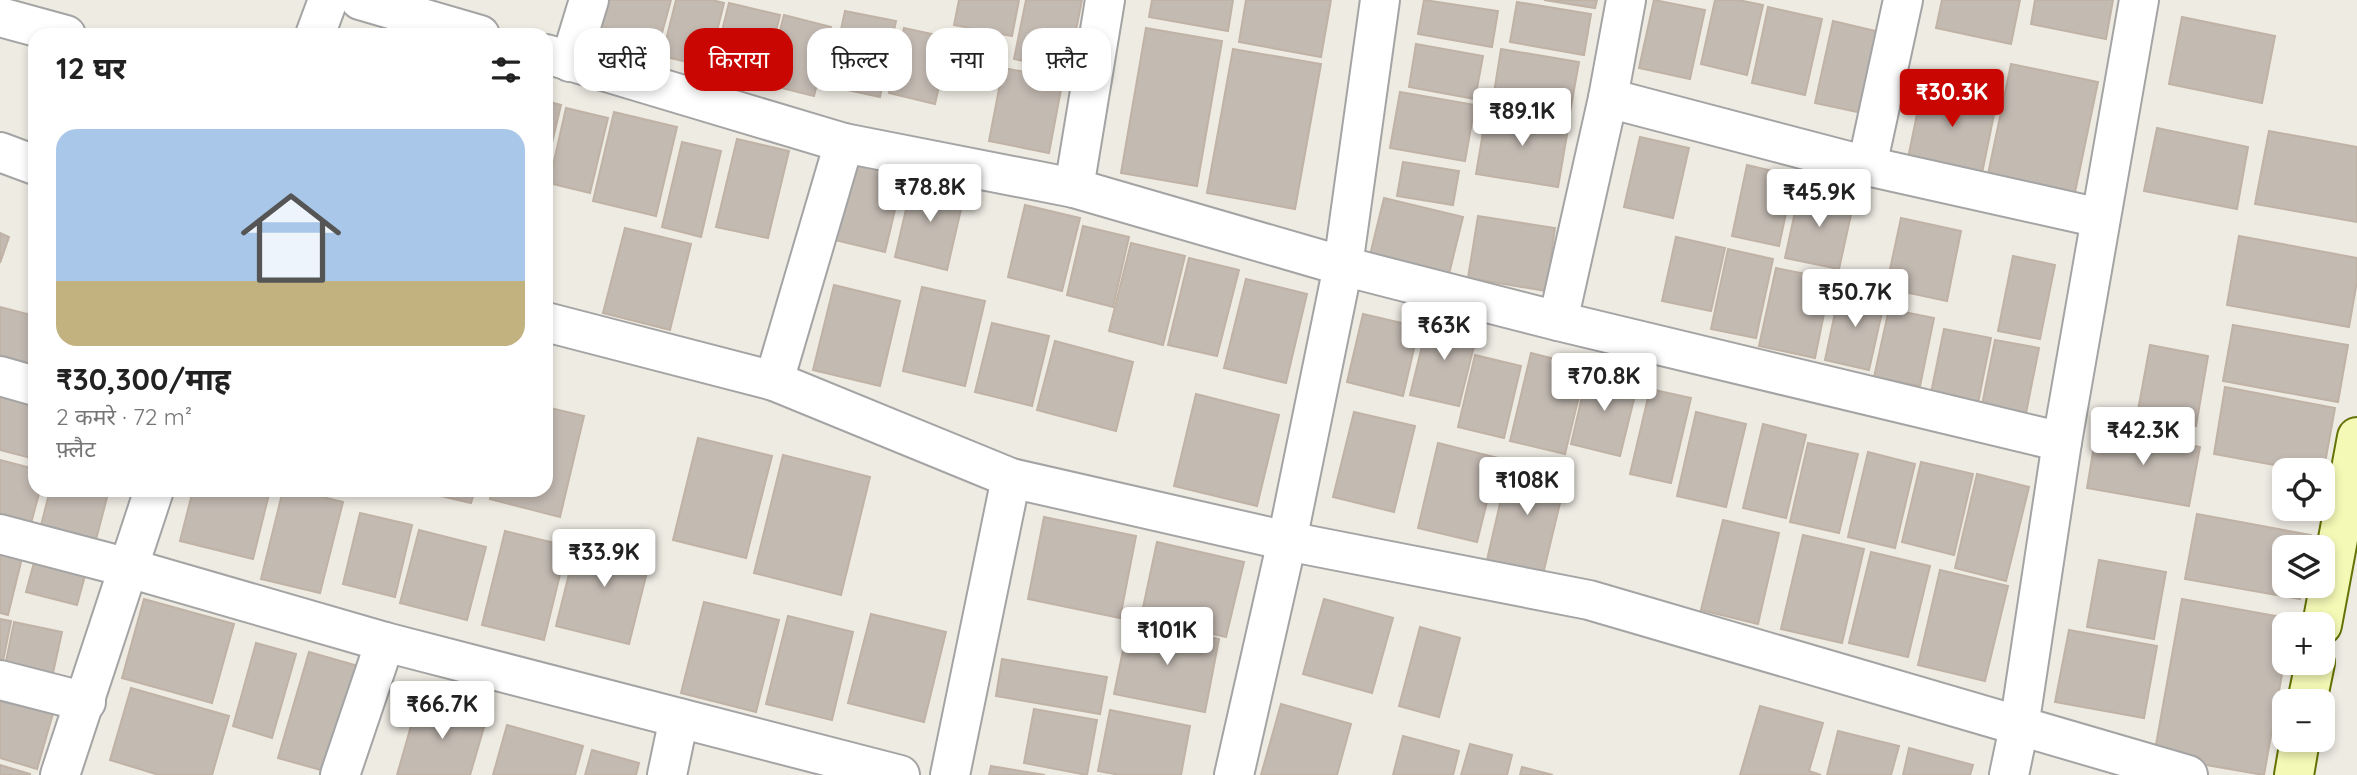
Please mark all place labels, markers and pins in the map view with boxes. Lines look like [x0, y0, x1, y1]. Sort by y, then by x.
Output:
pin: ₹30.3K [1895, 69, 2009, 129]
pin: ₹89.1K [1465, 88, 1579, 148]
pin: ₹78.8K [873, 164, 987, 224]
pin: ₹45.9K [1762, 170, 1876, 229]
pin: ₹50.7K [1798, 270, 1912, 329]
pin: ₹63K [1403, 302, 1485, 362]
pin: ₹70.8K [1547, 354, 1661, 413]
pin: ₹42.3K [2086, 407, 2200, 467]
pin: ₹108K [1478, 458, 1576, 517]
pin: ₹33.9K [547, 530, 661, 589]
pin: ₹101K [1118, 608, 1216, 667]
pin: ₹66.7K [385, 682, 499, 741]

